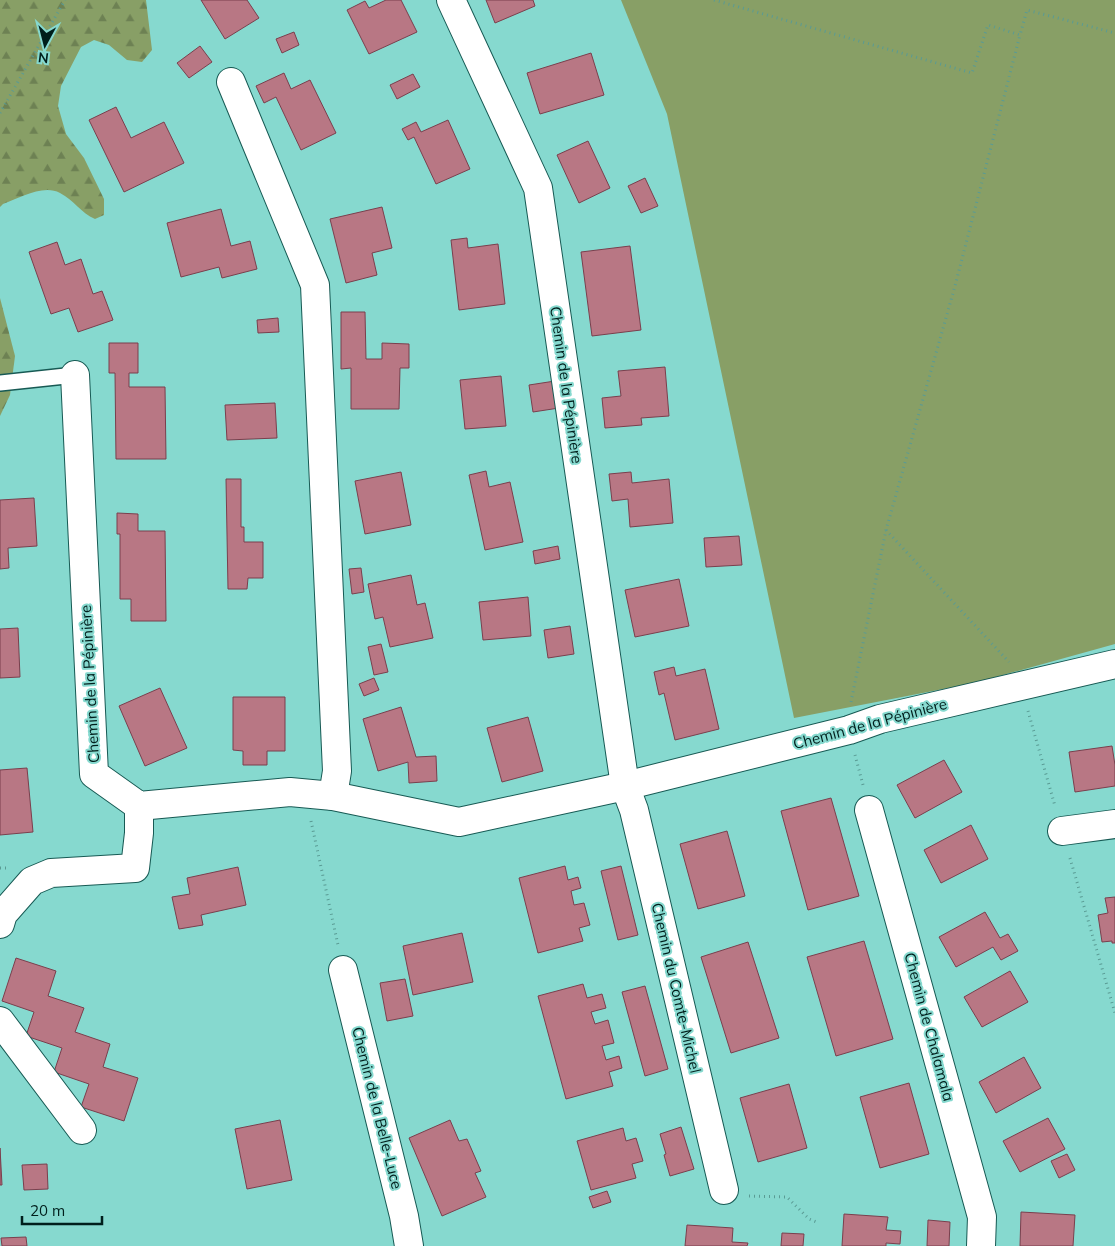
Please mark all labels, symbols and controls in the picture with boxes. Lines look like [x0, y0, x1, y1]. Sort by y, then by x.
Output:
north arrow [20, 20, 70, 70]
text: N [37, 48, 50, 67]
street label: Chemin de la Pépinière [546, 305, 587, 465]
street label: Chemin de la Pépinière [76, 604, 103, 764]
street label: Chemin de la Pépinière [791, 694, 949, 753]
street label: Chemin du Comte-Michel [648, 901, 705, 1075]
street label: Chemin de Chalamala [900, 950, 958, 1103]
street label: Chemin de la Belle-Luce [348, 1025, 407, 1191]
scale bar [22, 1194, 102, 1226]
text: 20 m [30, 1201, 65, 1220]

